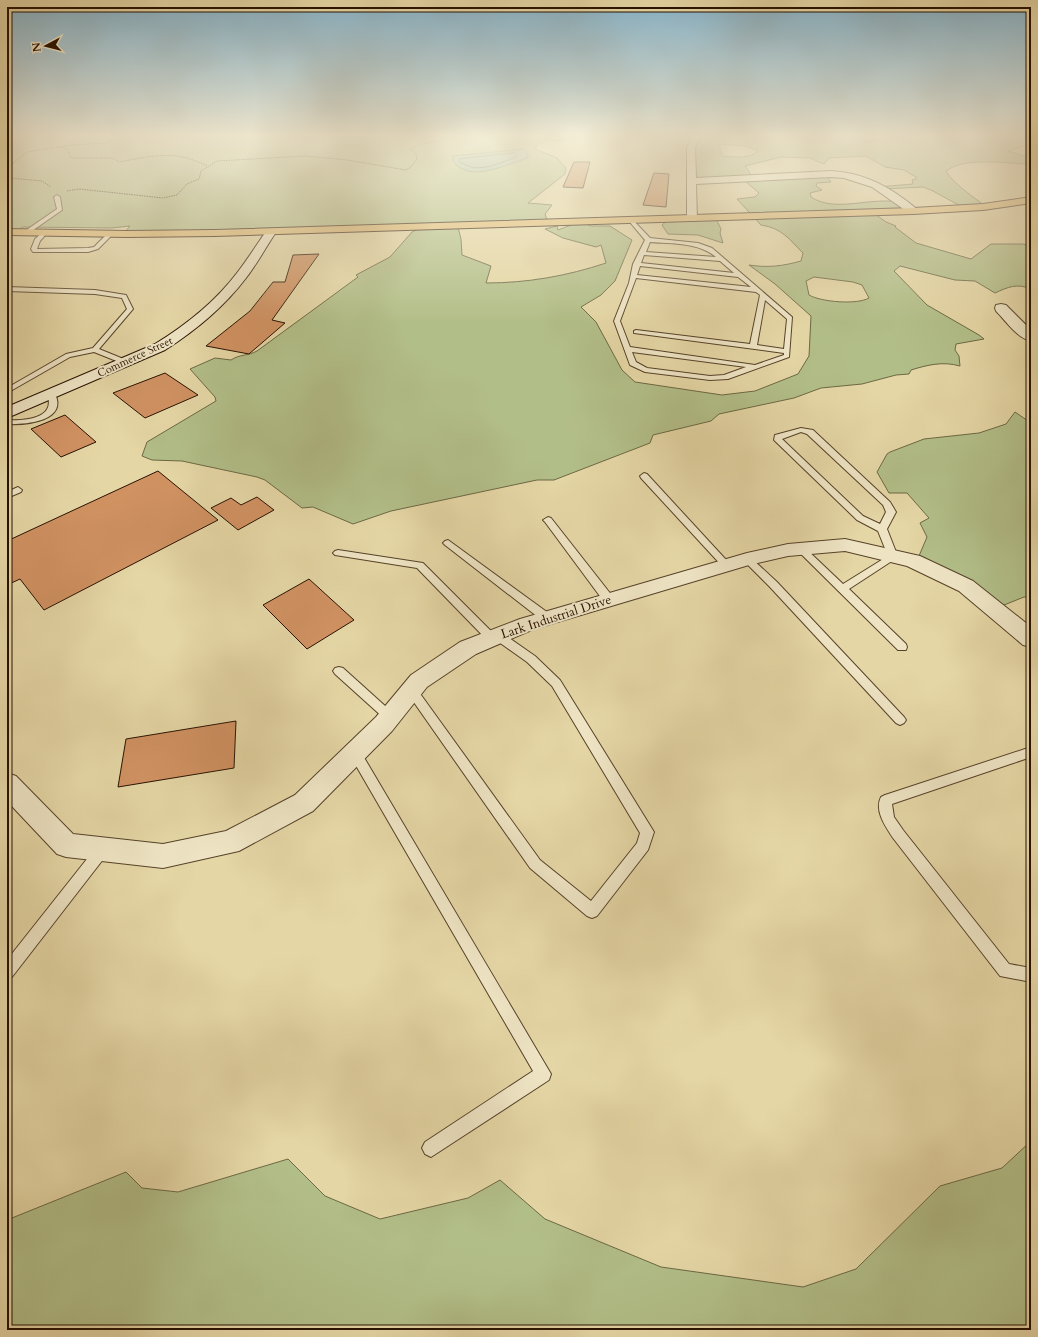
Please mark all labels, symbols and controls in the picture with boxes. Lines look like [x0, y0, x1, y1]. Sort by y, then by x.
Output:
north arrow [26, 26, 66, 66]
text: N [28, 41, 45, 53]
street label: Commerce Street [95, 333, 176, 381]
street label: Lark Industrial Drive [498, 591, 614, 643]

